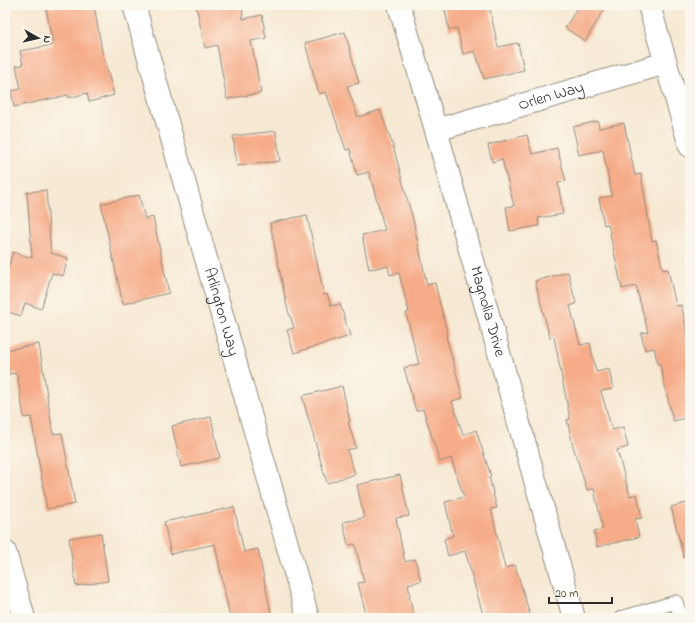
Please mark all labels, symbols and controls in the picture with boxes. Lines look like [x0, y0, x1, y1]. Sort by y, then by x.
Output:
north arrow [18, 18, 58, 58]
text: N [38, 34, 55, 44]
street label: Orlen Way [516, 75, 587, 117]
street label: Magnolia Drive [463, 264, 512, 360]
street label: Arlington Way [197, 265, 245, 359]
scale bar [549, 579, 612, 605]
text: 20 m [555, 585, 578, 603]

